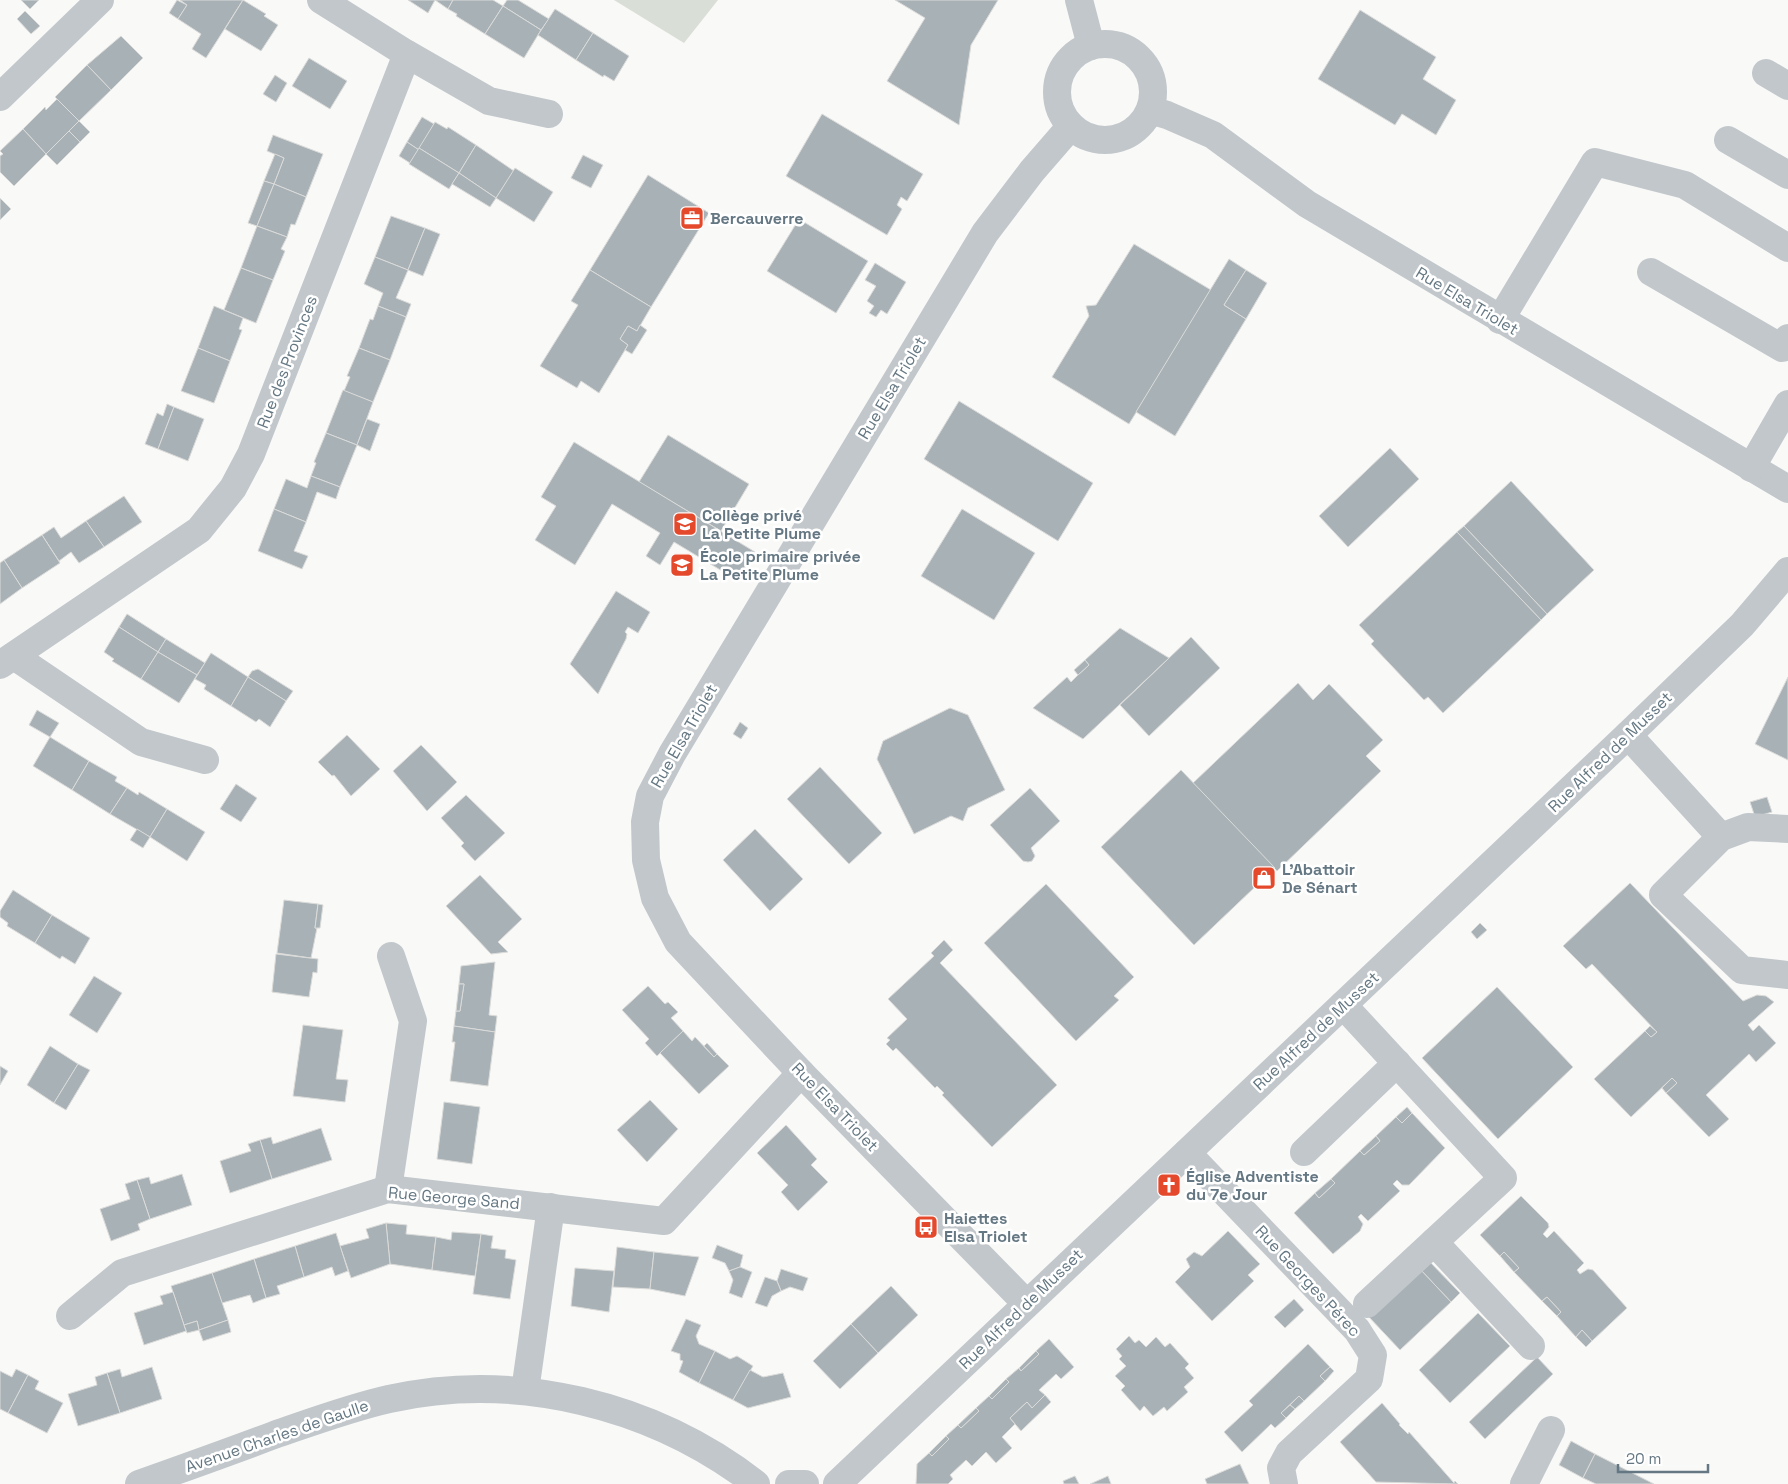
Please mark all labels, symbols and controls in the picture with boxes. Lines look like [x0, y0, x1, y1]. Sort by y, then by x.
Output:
office icon: Bercauverre [679, 205, 705, 231]
place label: Bercauverre [710, 208, 804, 229]
street label: Rue Elsa Triolet [1412, 262, 1522, 340]
street label: Rue des Provinces [252, 293, 322, 431]
street label: Rue Elsa Triolet [853, 333, 931, 443]
place label: Collège privé La Petite Plume [702, 505, 821, 544]
school or university icon: Collège privé La Petite Plume [672, 511, 698, 537]
place label: École primaire privée La Petite Plume [700, 546, 861, 585]
school or university icon: École primaire privée La Petite Plume [669, 552, 695, 578]
street label: Rue Elsa Triolet [646, 680, 722, 792]
street label: Rue Alfred de Musset [1543, 687, 1677, 817]
place label: L’Abattoir De Sénart [1282, 859, 1358, 898]
shop icon: L’Abattoir De Sénart [1251, 865, 1277, 891]
street label: Rue Alfred de Musset [1249, 967, 1383, 1095]
street label: Rue Elsa Triolet [787, 1058, 883, 1156]
place label: Église Adventiste du 7e Jour [1186, 1166, 1319, 1205]
church icon: Église Adventiste du 7e Jour [1156, 1172, 1182, 1198]
street label: Rue George Sand [387, 1182, 521, 1214]
place label: Haiettes Elsa Triolet [944, 1208, 1028, 1247]
bus stop icon: Haiettes Elsa Triolet [913, 1214, 939, 1240]
street label: Rue Georges Pérec [1251, 1221, 1365, 1341]
street label: Rue Alfred de Musset [954, 1244, 1088, 1374]
street label: Avenue Charles de Gaulle [183, 1395, 371, 1477]
scale bar [1618, 1442, 1708, 1474]
text: 20 m [1626, 1449, 1661, 1468]

